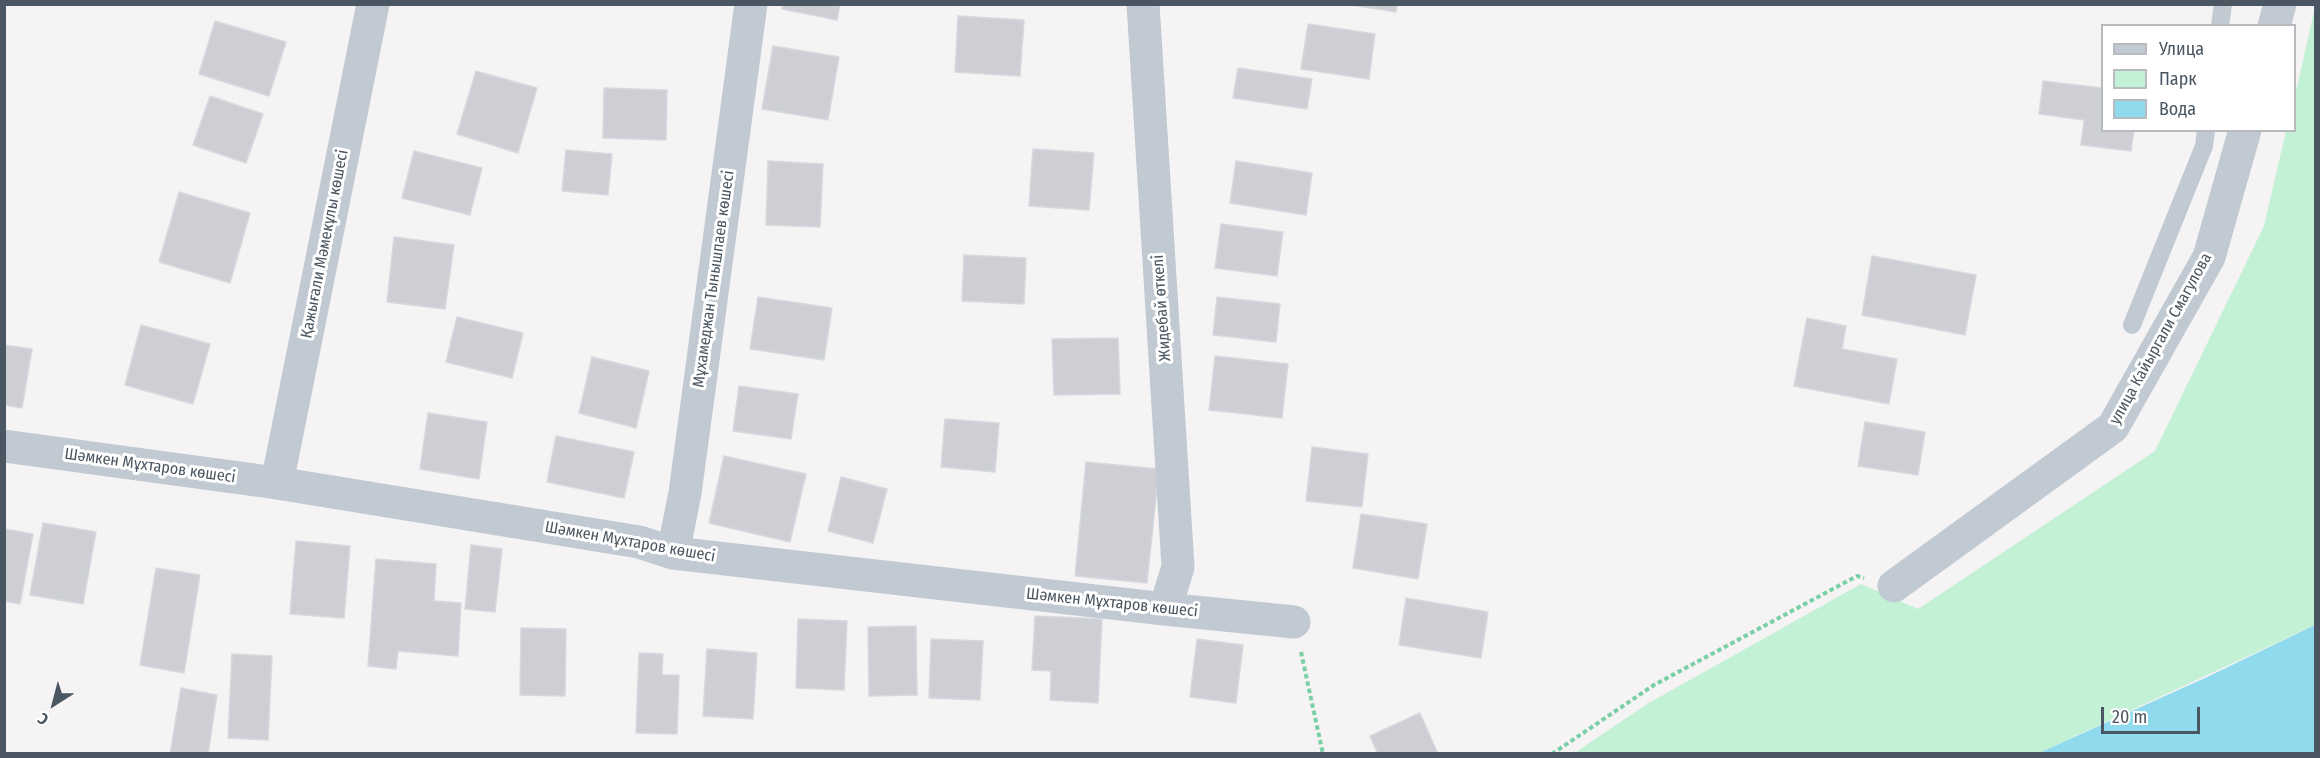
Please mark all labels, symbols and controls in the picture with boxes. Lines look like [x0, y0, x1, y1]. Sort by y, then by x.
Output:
legend [2101, 24, 2296, 132]
text: Улица [2159, 38, 2204, 60]
text: Парк [2159, 68, 2197, 90]
text: Вода [2159, 98, 2196, 120]
street label: Қажығали Мәмекұлы көшесі [297, 148, 353, 340]
street label: Мұхамеджан Тынышпаев көшесі [689, 169, 739, 389]
street label: улица Кайыргали Смагулова [2106, 250, 2216, 428]
street label: Жидебай өткелі [1149, 254, 1175, 362]
street label: Шәмкен Мұхтаров көшесі [63, 444, 237, 488]
street label: Шәмкен Мұхтаров көшесі [543, 518, 717, 566]
street label: Шәмкен Мұхтаров көшесі [1025, 584, 1199, 622]
north arrow [24, 674, 84, 734]
scale bar [2104, 695, 2203, 733]
text: 20 m [2112, 706, 2147, 728]
text: С [34, 709, 52, 729]

